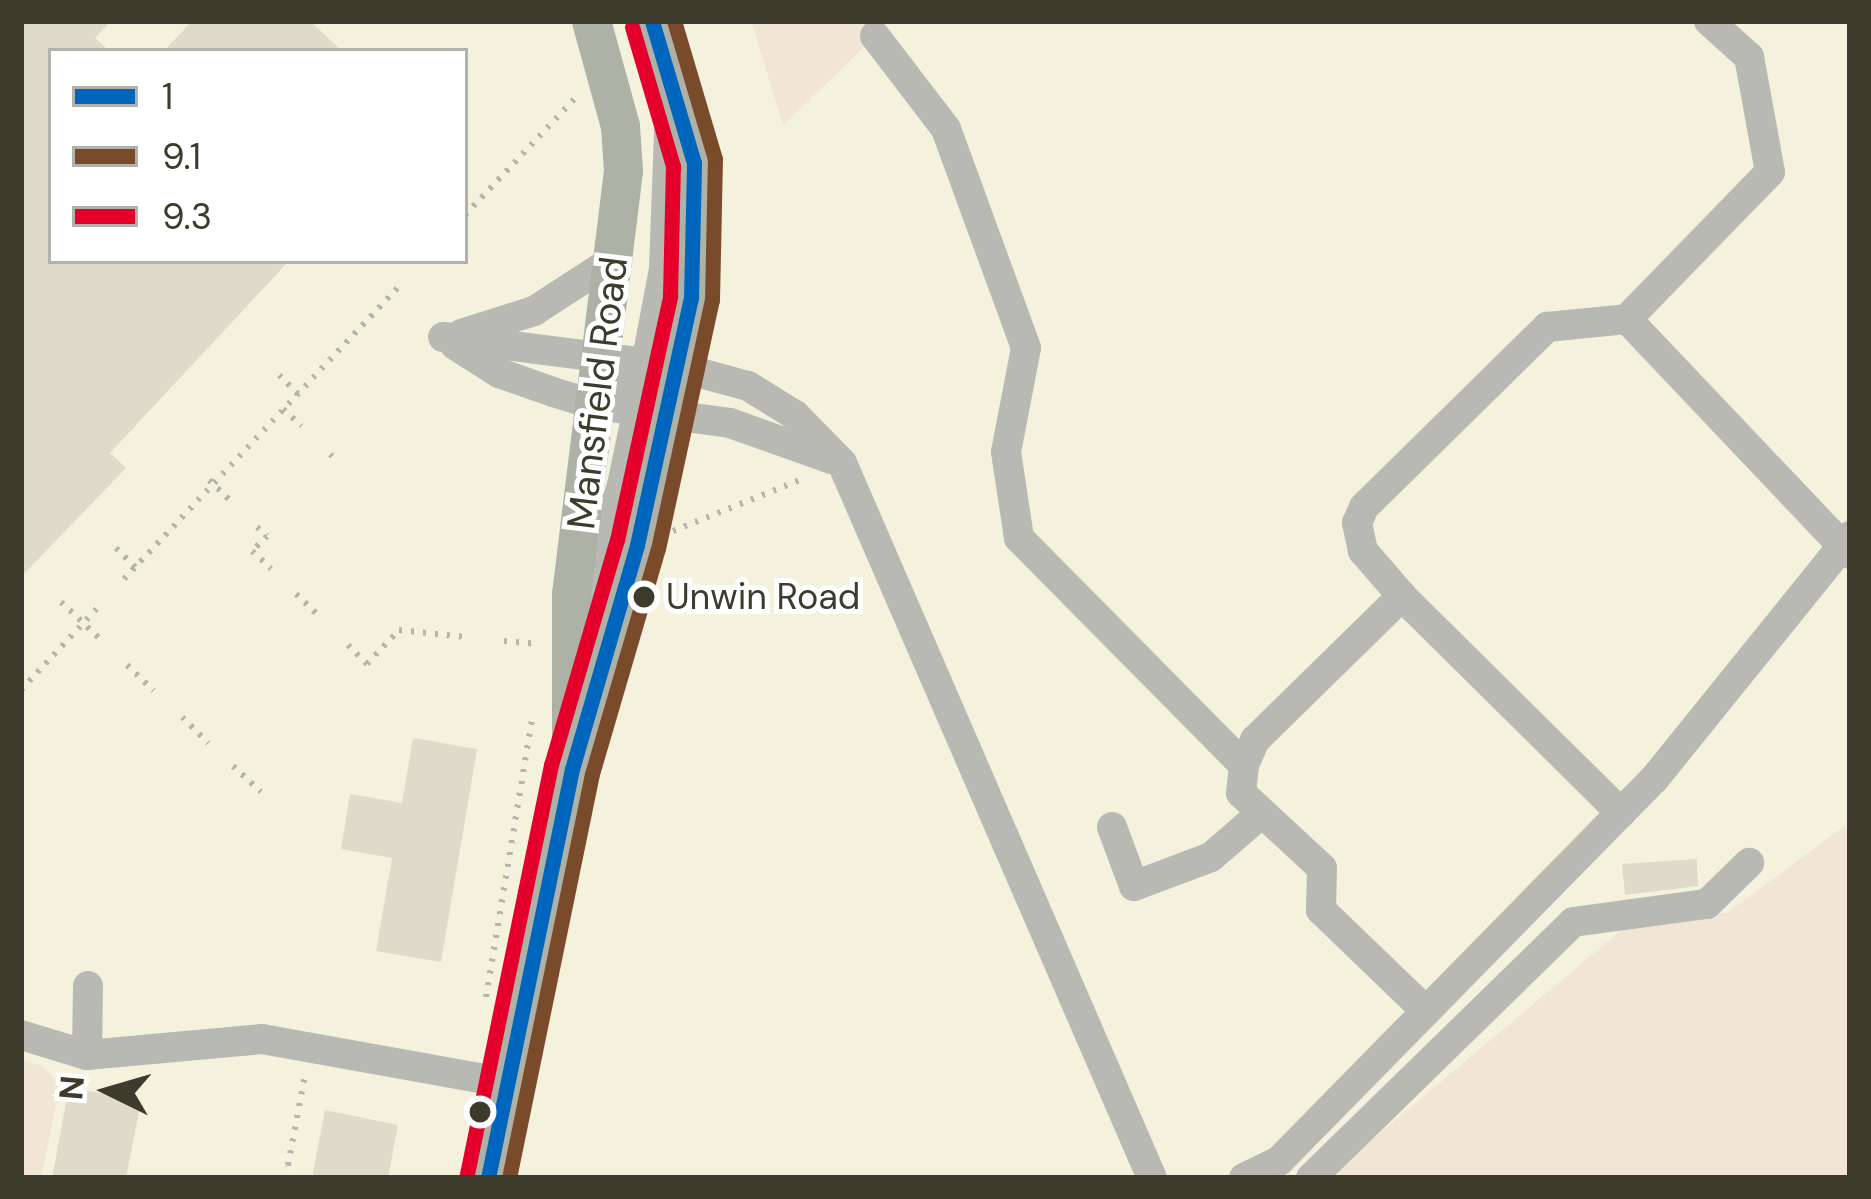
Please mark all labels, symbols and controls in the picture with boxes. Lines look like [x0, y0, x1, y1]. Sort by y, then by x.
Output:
legend [48, 48, 468, 264]
text: 1 [162, 73, 173, 120]
text: 9.1 [162, 133, 201, 180]
text: 9.3 [162, 193, 212, 240]
street label: Mansfield Road [558, 254, 638, 532]
place label: Unwin Road [666, 575, 860, 619]
marker: Unwin Road [633, 586, 655, 608]
north arrow [48, 1031, 168, 1151]
text: N [49, 1074, 94, 1102]
unlabelled marker [469, 1101, 491, 1123]

